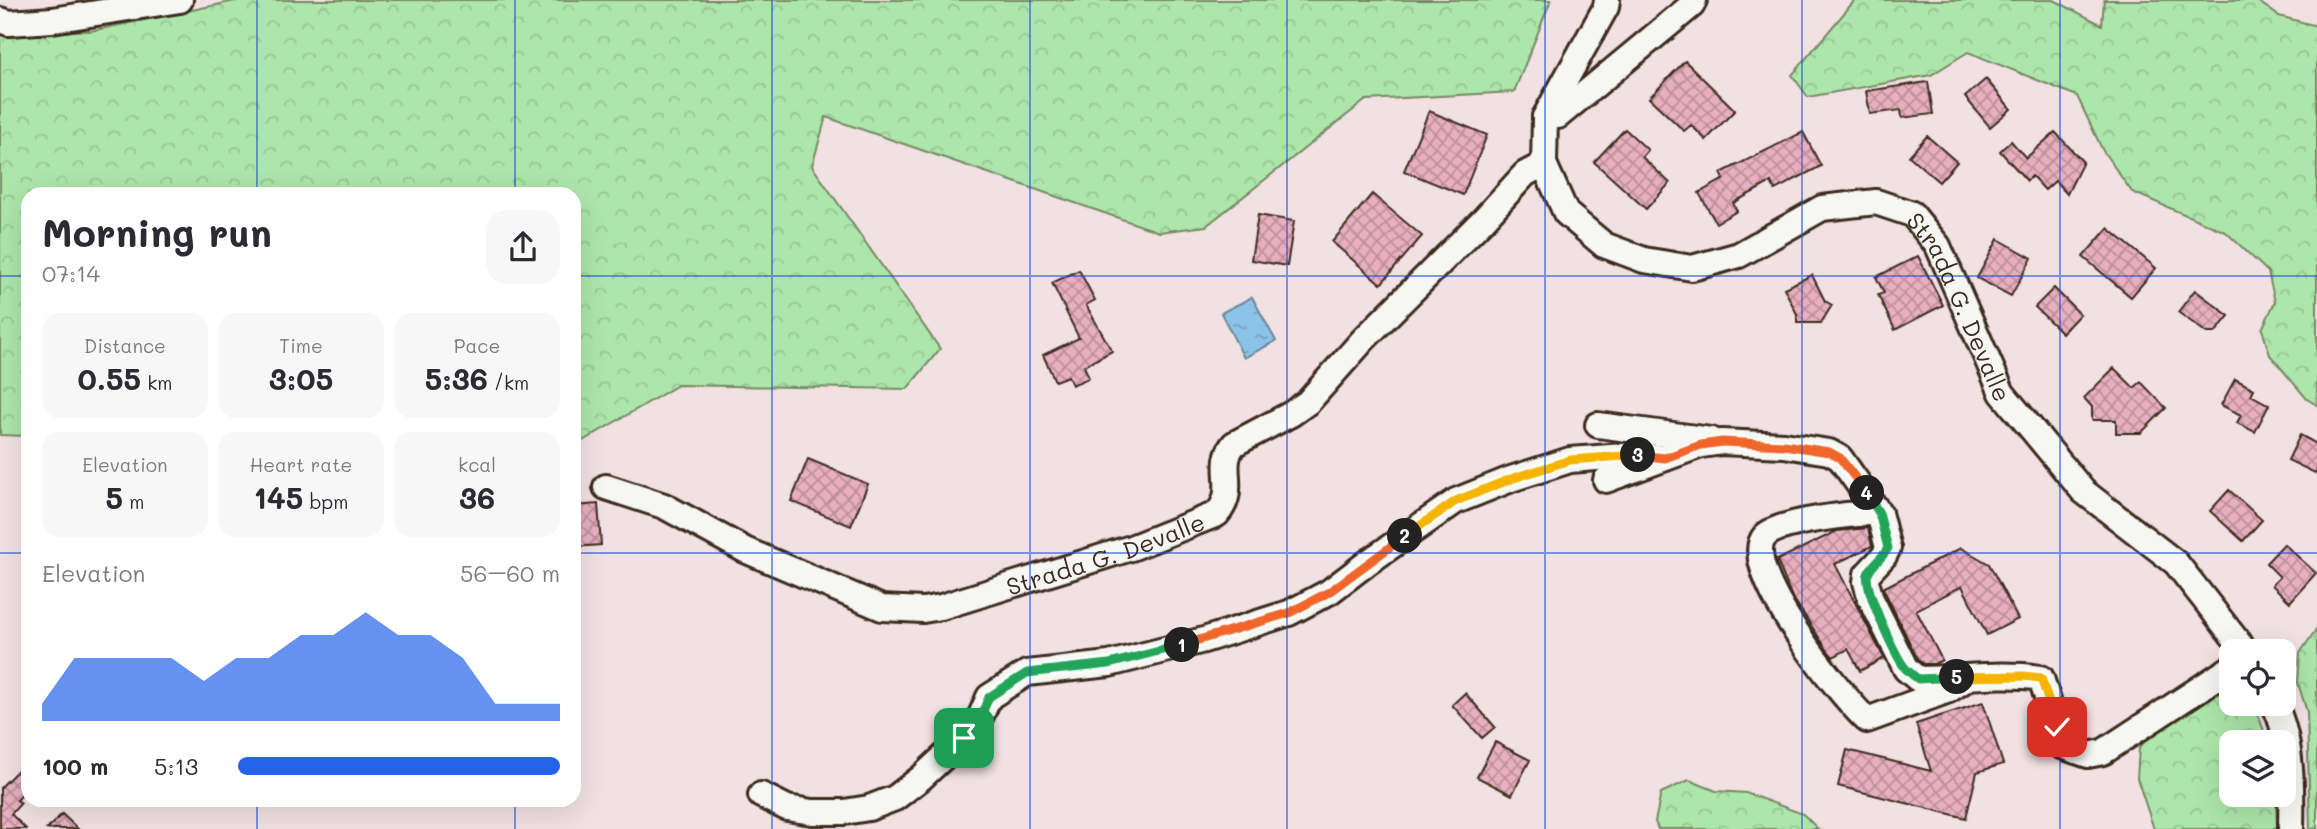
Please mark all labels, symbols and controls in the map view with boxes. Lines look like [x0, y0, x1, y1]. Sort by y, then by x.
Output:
street label: Strada G. Devalle [1901, 205, 2019, 406]
text: Morning run [42, 207, 272, 257]
button: share [486, 210, 560, 284]
text: 07:14 [42, 258, 100, 288]
text: Distance [84, 333, 166, 358]
text: Time [279, 333, 323, 358]
text: Pace [454, 333, 500, 358]
text: 0.55 [78, 358, 141, 398]
text: 3:05 [269, 358, 333, 398]
text: 5:36 [425, 358, 488, 398]
text: km [141, 370, 172, 395]
text: /km [488, 370, 529, 395]
pin: 3 [1620, 438, 1656, 472]
text: 3 [1632, 442, 1643, 467]
text: Elevation [82, 452, 168, 477]
text: Heart rate [250, 452, 352, 477]
text: kcal [458, 452, 496, 477]
pin: 4 [1850, 476, 1884, 510]
text: 5 [106, 477, 123, 517]
text: 145 [254, 477, 303, 517]
text: 36 [459, 477, 495, 517]
text: 4 [1860, 480, 1873, 505]
text: m [123, 489, 144, 514]
text: bpm [303, 489, 348, 514]
street label: Strada G. Devalle [1002, 505, 1209, 601]
pin: 2 [1388, 518, 1422, 554]
text: 2 [1399, 523, 1410, 548]
text: Elevation [42, 558, 145, 588]
text: 56–60 m [460, 558, 560, 588]
pin: 1 [1164, 628, 1200, 662]
text: 1 [1177, 632, 1186, 657]
map controls [2219, 639, 2296, 807]
button: locate [2219, 639, 2296, 716]
pin: 5 [1940, 660, 1974, 694]
text: 5 [1951, 664, 1962, 689]
pin [2027, 697, 2087, 757]
pin [934, 708, 994, 768]
icon: check [2038, 708, 2076, 746]
icon: arrive [945, 719, 983, 757]
button: layers [2219, 730, 2296, 807]
text: 100 m [42, 751, 108, 781]
text: 5:13 [154, 751, 198, 781]

